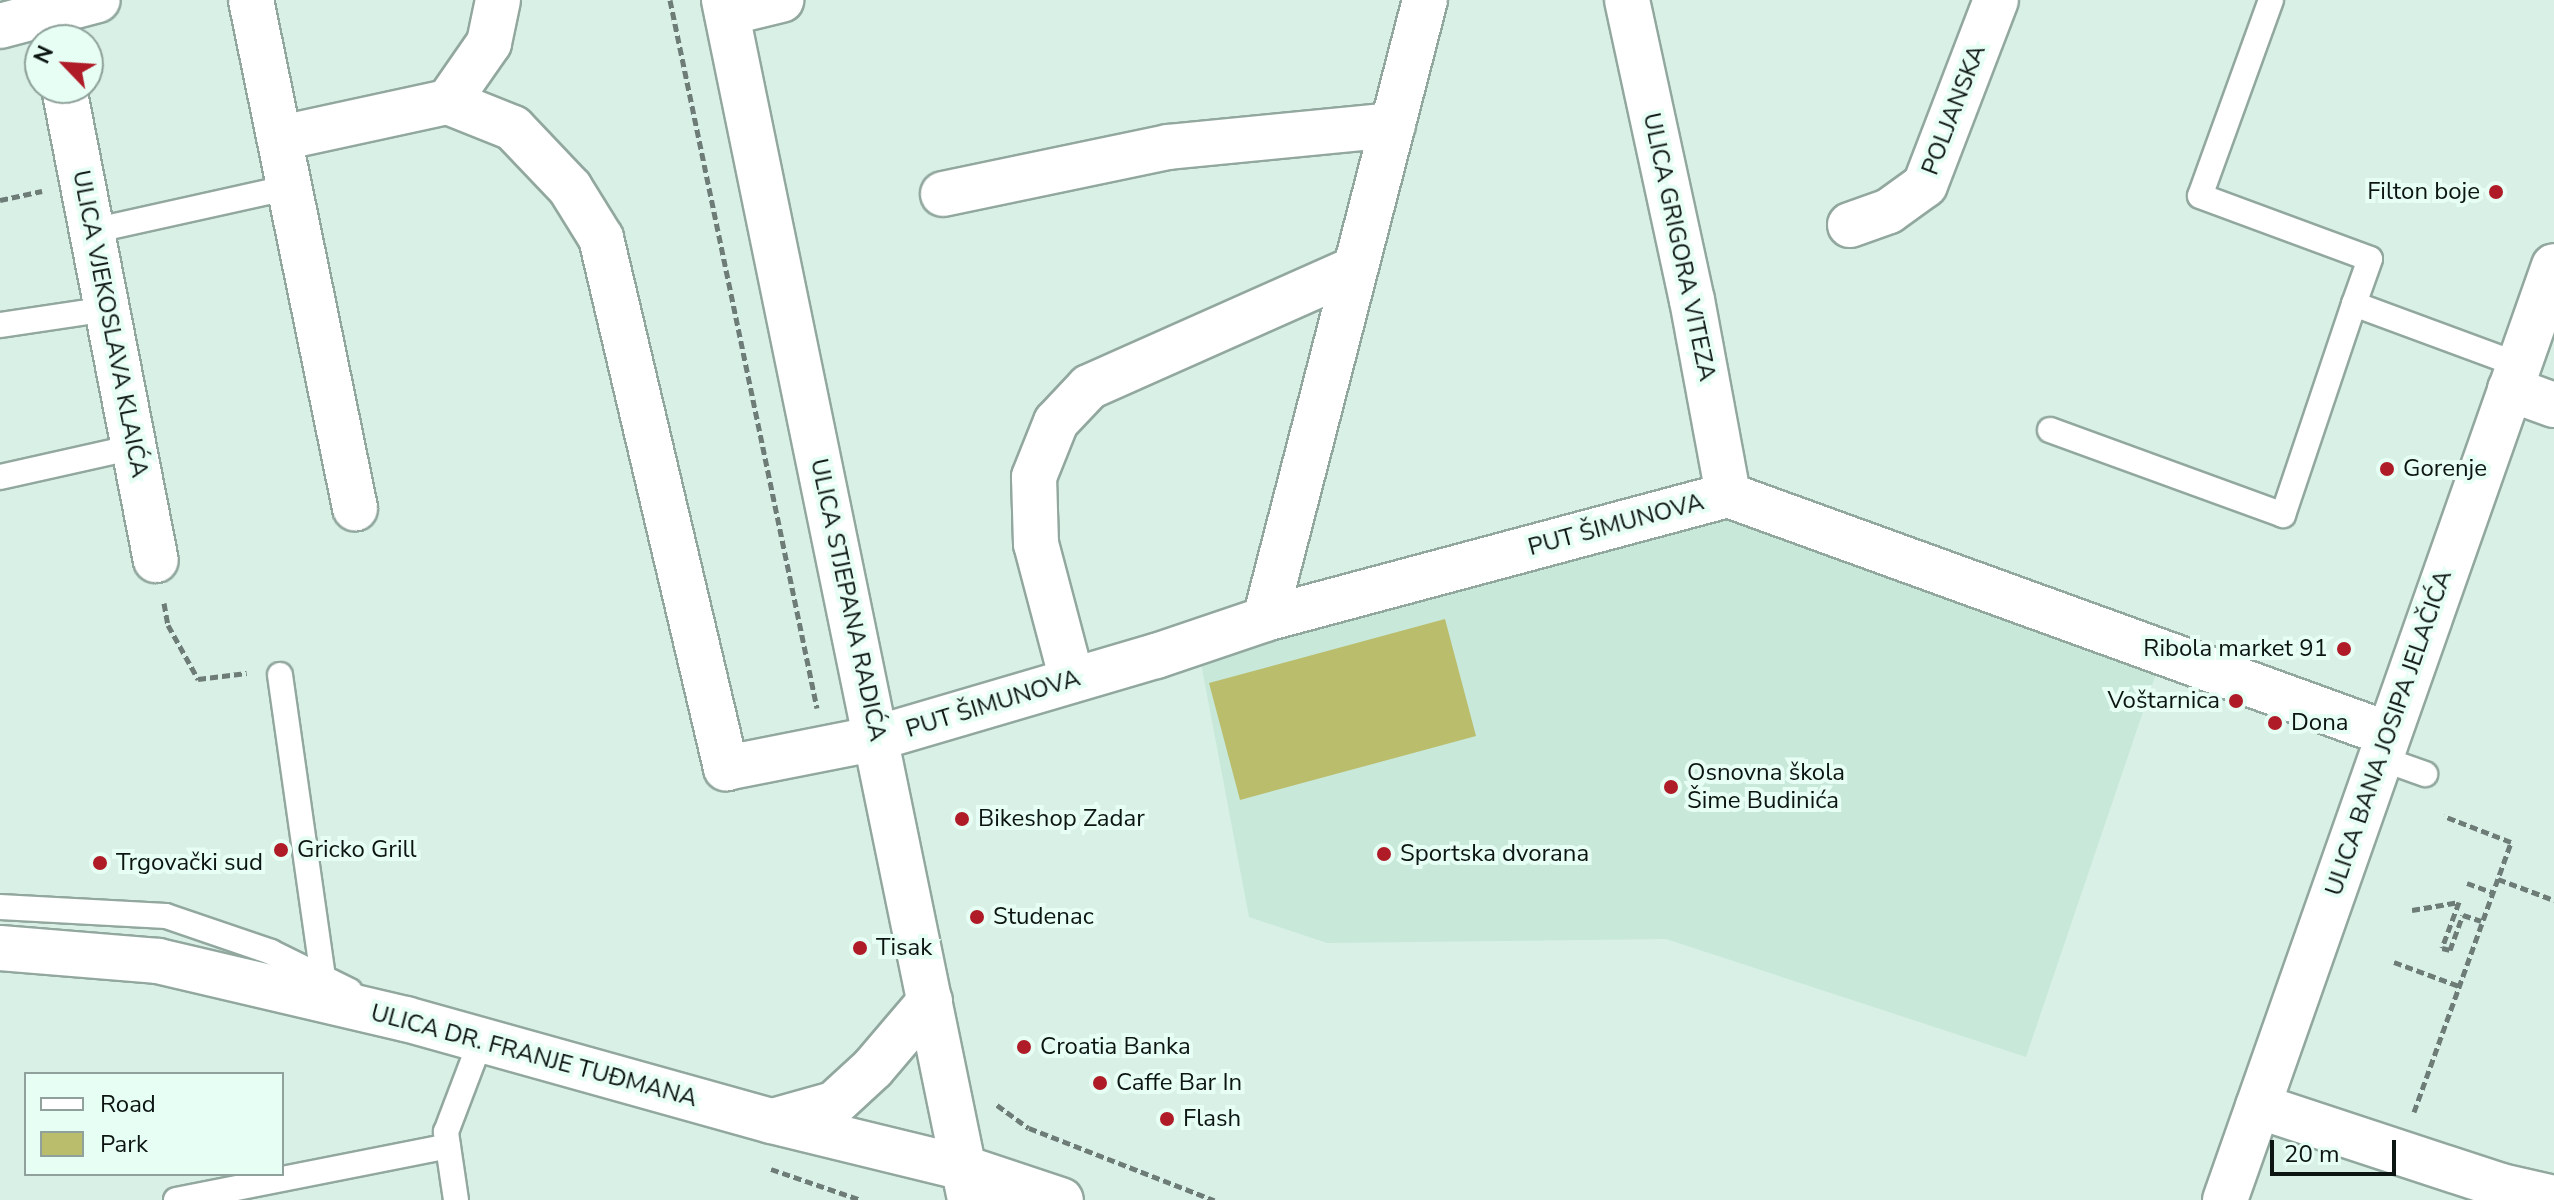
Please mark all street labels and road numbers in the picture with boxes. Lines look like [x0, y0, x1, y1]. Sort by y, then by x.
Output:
street label: POLJANSKA [1916, 41, 1992, 179]
street label: ULICA GRIGORA VITEZA [1636, 110, 1722, 384]
street label: ULICA VJEKOSLAVA KLAIĆA [66, 168, 154, 480]
street label: ULICA STJEPANA RADIĆA [804, 456, 892, 744]
street label: PUT ŠIMUNOVA [1525, 488, 1707, 562]
street label: ULICA BANA JOSIPA JELAČIĆA [2320, 567, 2458, 899]
street label: PUT ŠIMUNOVA [902, 664, 1084, 744]
street label: ULICA DR. FRANJE TUĐMANA [368, 999, 700, 1113]

